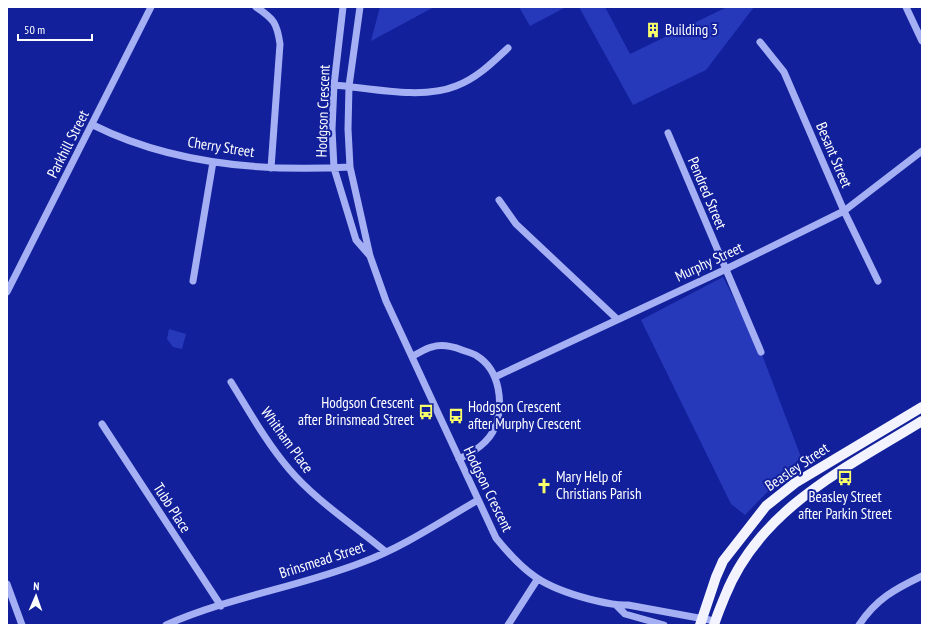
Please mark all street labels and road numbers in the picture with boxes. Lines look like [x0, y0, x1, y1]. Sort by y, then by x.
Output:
street label: Hodgson Crescent [311, 64, 334, 158]
street label: Parkhill Street [42, 107, 93, 181]
street label: Besant Street [812, 119, 857, 190]
street label: Cherry Street [186, 132, 256, 161]
street label: Pendred Street [684, 154, 731, 232]
street label: Murphy Street [672, 238, 746, 286]
street label: Whitham Place [257, 403, 318, 477]
street label: Beasley Street [761, 438, 832, 495]
street label: Hodgson Crescent [460, 443, 517, 535]
street label: Tubb Place [149, 479, 196, 536]
street label: Brinsmead Street [277, 537, 367, 582]

